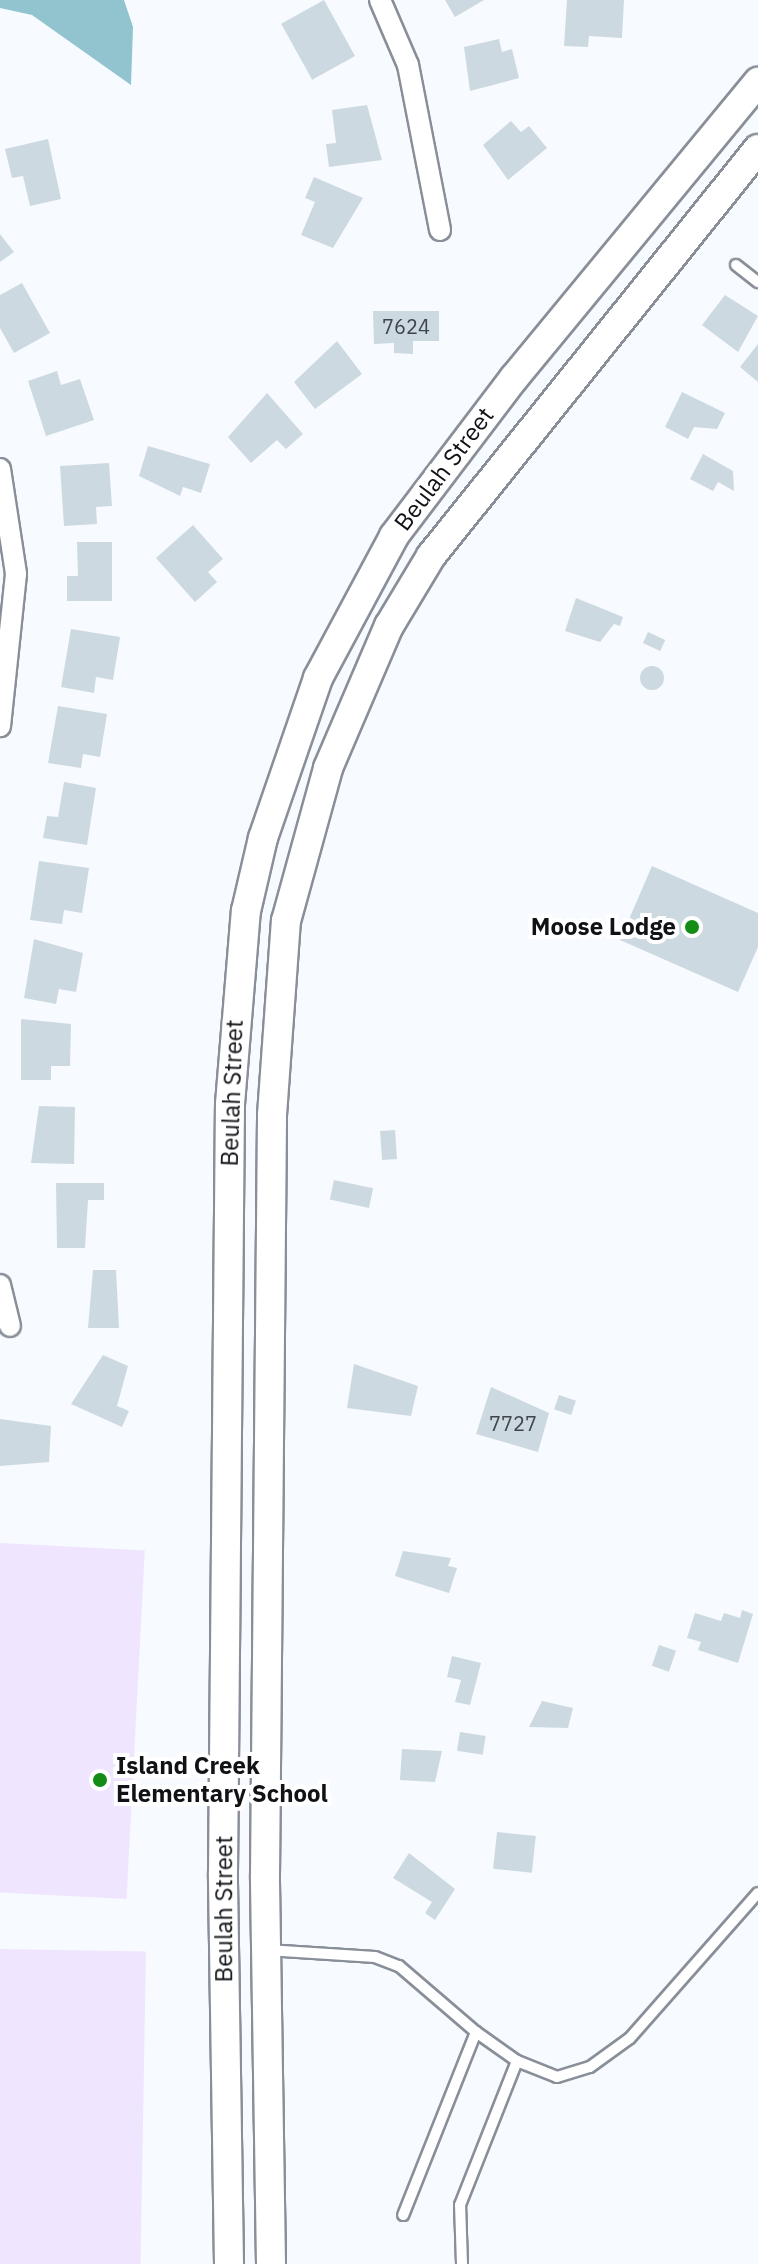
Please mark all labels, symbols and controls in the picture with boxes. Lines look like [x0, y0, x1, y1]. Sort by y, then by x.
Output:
house number: 7624 [382, 314, 430, 338]
street label: Beulah Street [388, 402, 500, 536]
place label: Moose Lodge [531, 913, 676, 941]
marker: Moose Lodge [683, 918, 701, 936]
street label: Beulah Street [215, 1019, 249, 1167]
house number: 7727 [489, 1411, 537, 1435]
place label: Island Creek Elementary School [116, 1752, 328, 1808]
marker: Island Creek Elementary School [91, 1771, 109, 1789]
street label: Beulah Street [210, 1836, 238, 1982]

